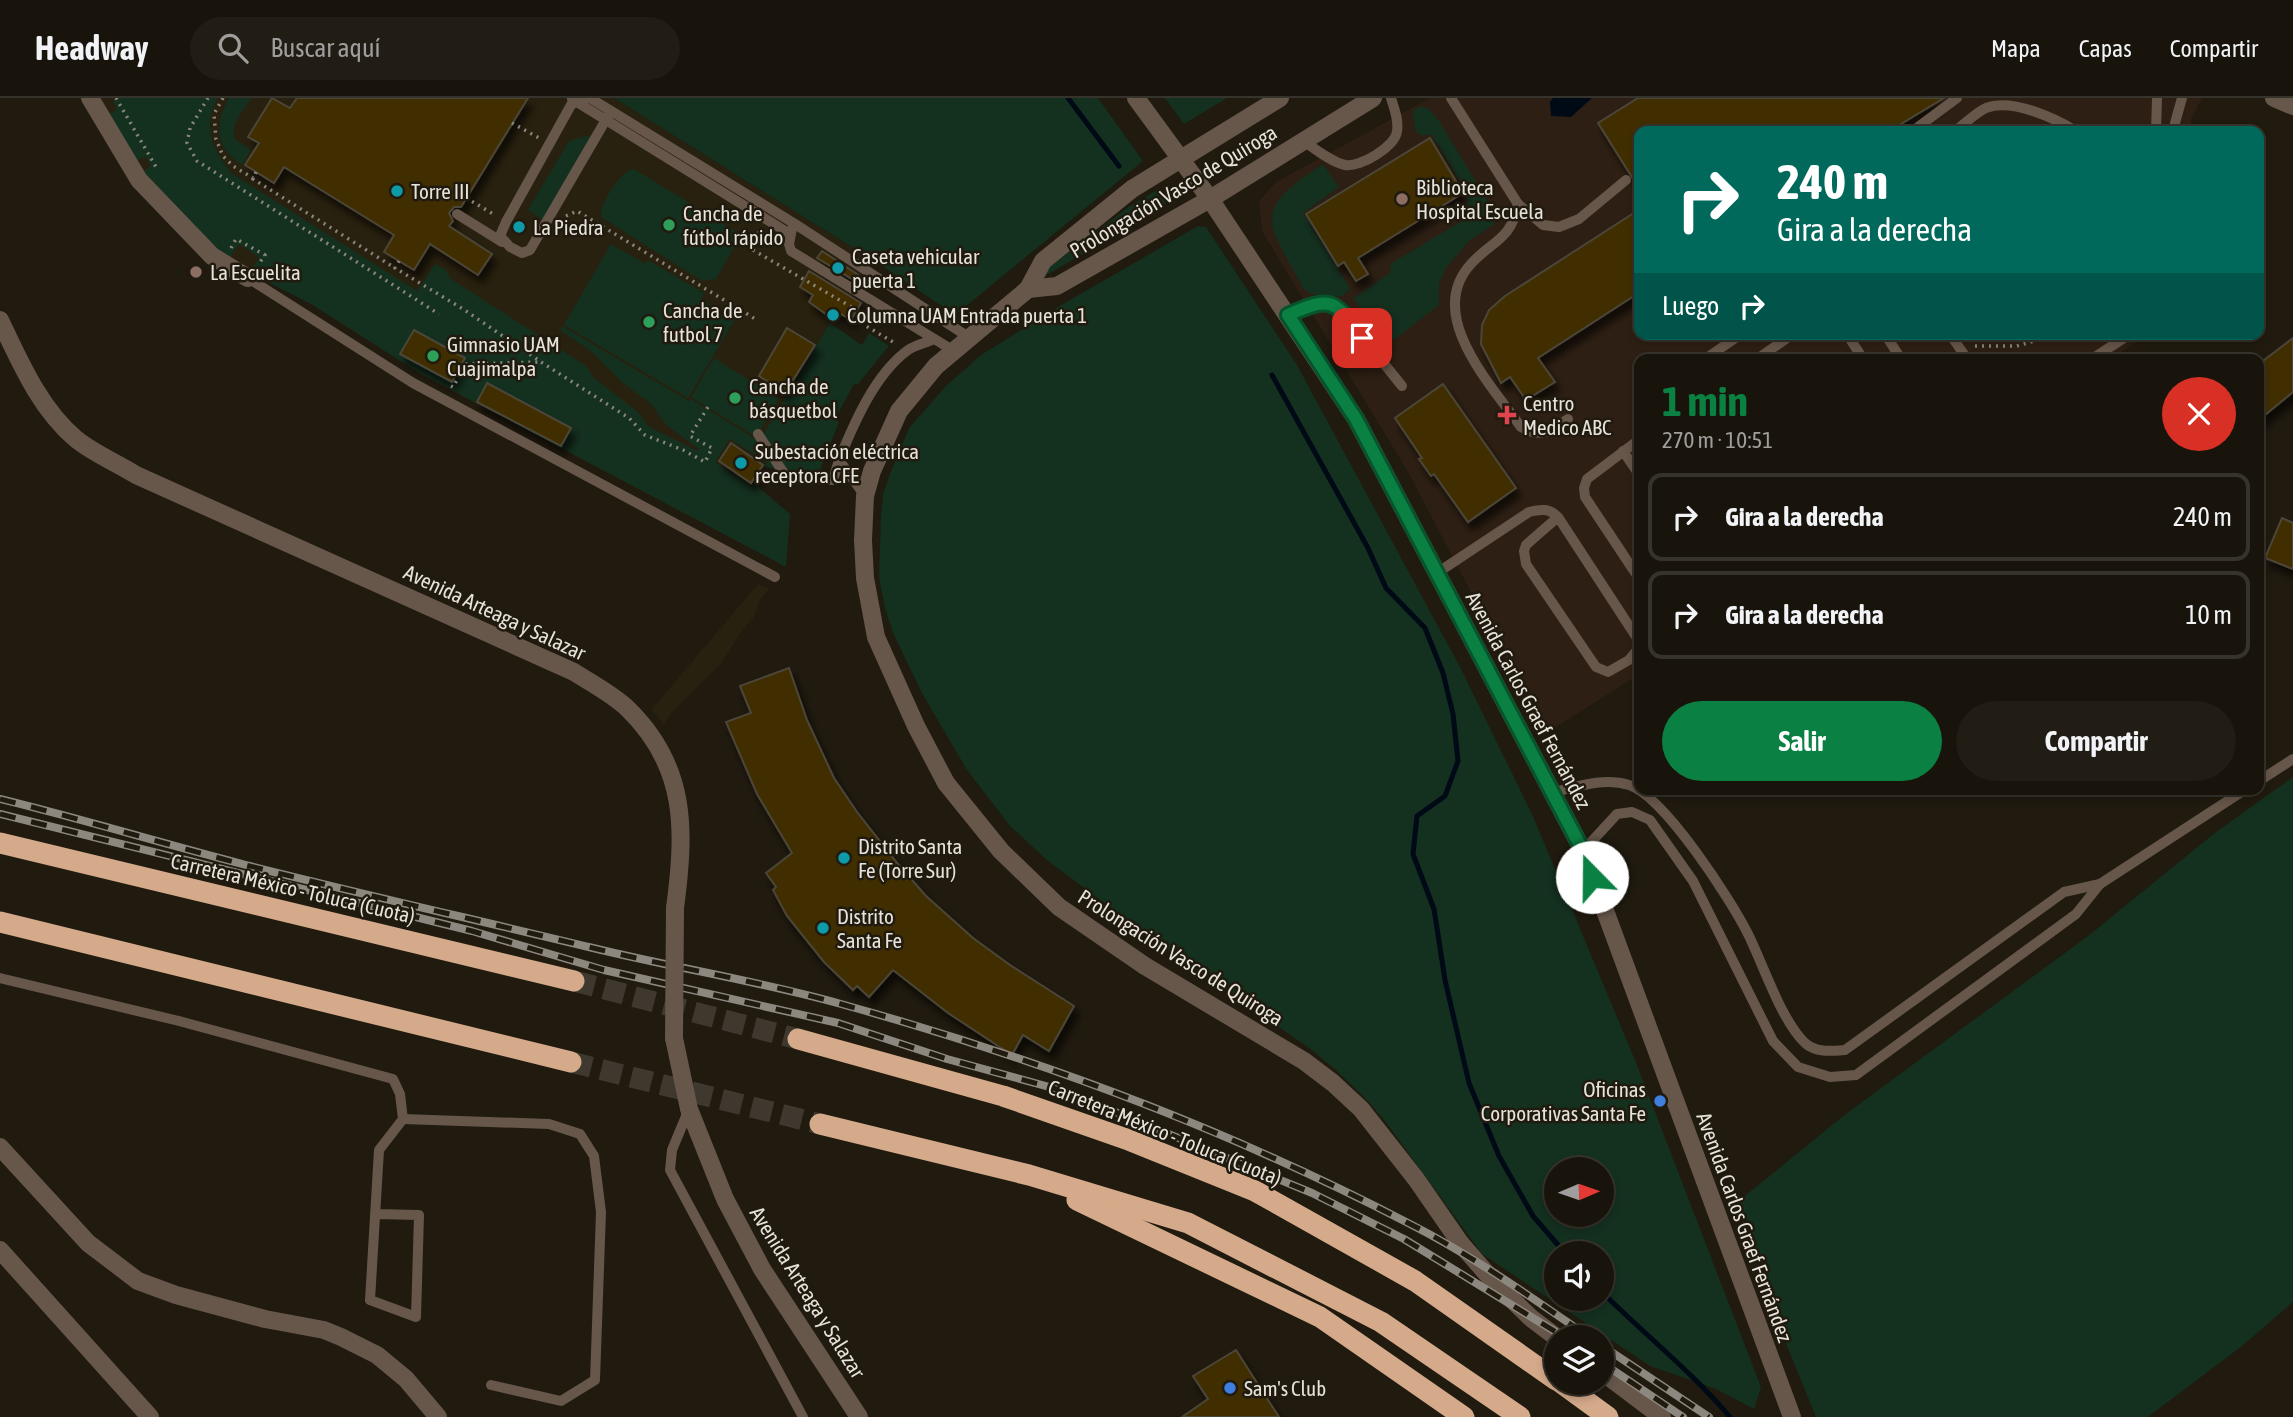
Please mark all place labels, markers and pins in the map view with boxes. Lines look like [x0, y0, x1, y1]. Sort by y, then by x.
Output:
place label: Biblioteca Hospital Escuela [1416, 175, 1544, 223]
place label: Torre III [411, 179, 470, 203]
marker: Torre III [389, 183, 405, 199]
marker: Biblioteca Hospital Escuela [1394, 191, 1410, 207]
place label: Cancha de fútbol rápido [683, 201, 783, 249]
place label: La Piedra [533, 215, 603, 239]
marker: Cancha de fútbol rápido [661, 217, 677, 233]
marker: La Piedra [511, 219, 527, 235]
place label: Caseta vehicular puerta 1 [852, 244, 980, 292]
place label: La Escuelita [210, 260, 301, 284]
marker: Caseta vehicular puerta 1 [830, 260, 846, 276]
marker: La Escuelita [188, 264, 204, 280]
place label: Cancha de futbol 7 [663, 298, 743, 346]
place label: Columna UAM Entrada puerta 1 [847, 303, 1087, 327]
marker: Columna UAM Entrada puerta 1 [825, 307, 841, 323]
pin [1332, 308, 1392, 368]
marker: Cancha de futbol 7 [641, 314, 657, 330]
place label: Gimnasio UAM Cuajimalpa [447, 332, 560, 380]
marker: Gimnasio UAM Cuajimalpa [425, 348, 441, 364]
place label: Cancha de básquetbol [749, 374, 838, 422]
marker: Cancha de básquetbol [727, 390, 743, 406]
place label: Centro Medico ABC [1523, 391, 1612, 439]
marker: Centro Medico ABC [1497, 405, 1517, 425]
place label: Subestación eléctrica receptora CFE [755, 439, 919, 487]
marker: Subestación eléctrica receptora CFE [733, 455, 749, 471]
place label: Distrito Santa Fe (Torre Sur) [858, 834, 962, 882]
marker: Distrito Santa Fe (Torre Sur) [836, 850, 852, 866]
place label: Distrito Santa Fe [837, 904, 902, 952]
marker: Distrito Santa Fe [815, 920, 831, 936]
place label: Oficinas Corporativas Santa Fe [1481, 1077, 1646, 1125]
marker: Oficinas Corporativas Santa Fe [1652, 1093, 1668, 1109]
place label: Sam's Club [1244, 1376, 1326, 1400]
marker: Sam's Club [1222, 1380, 1238, 1396]

